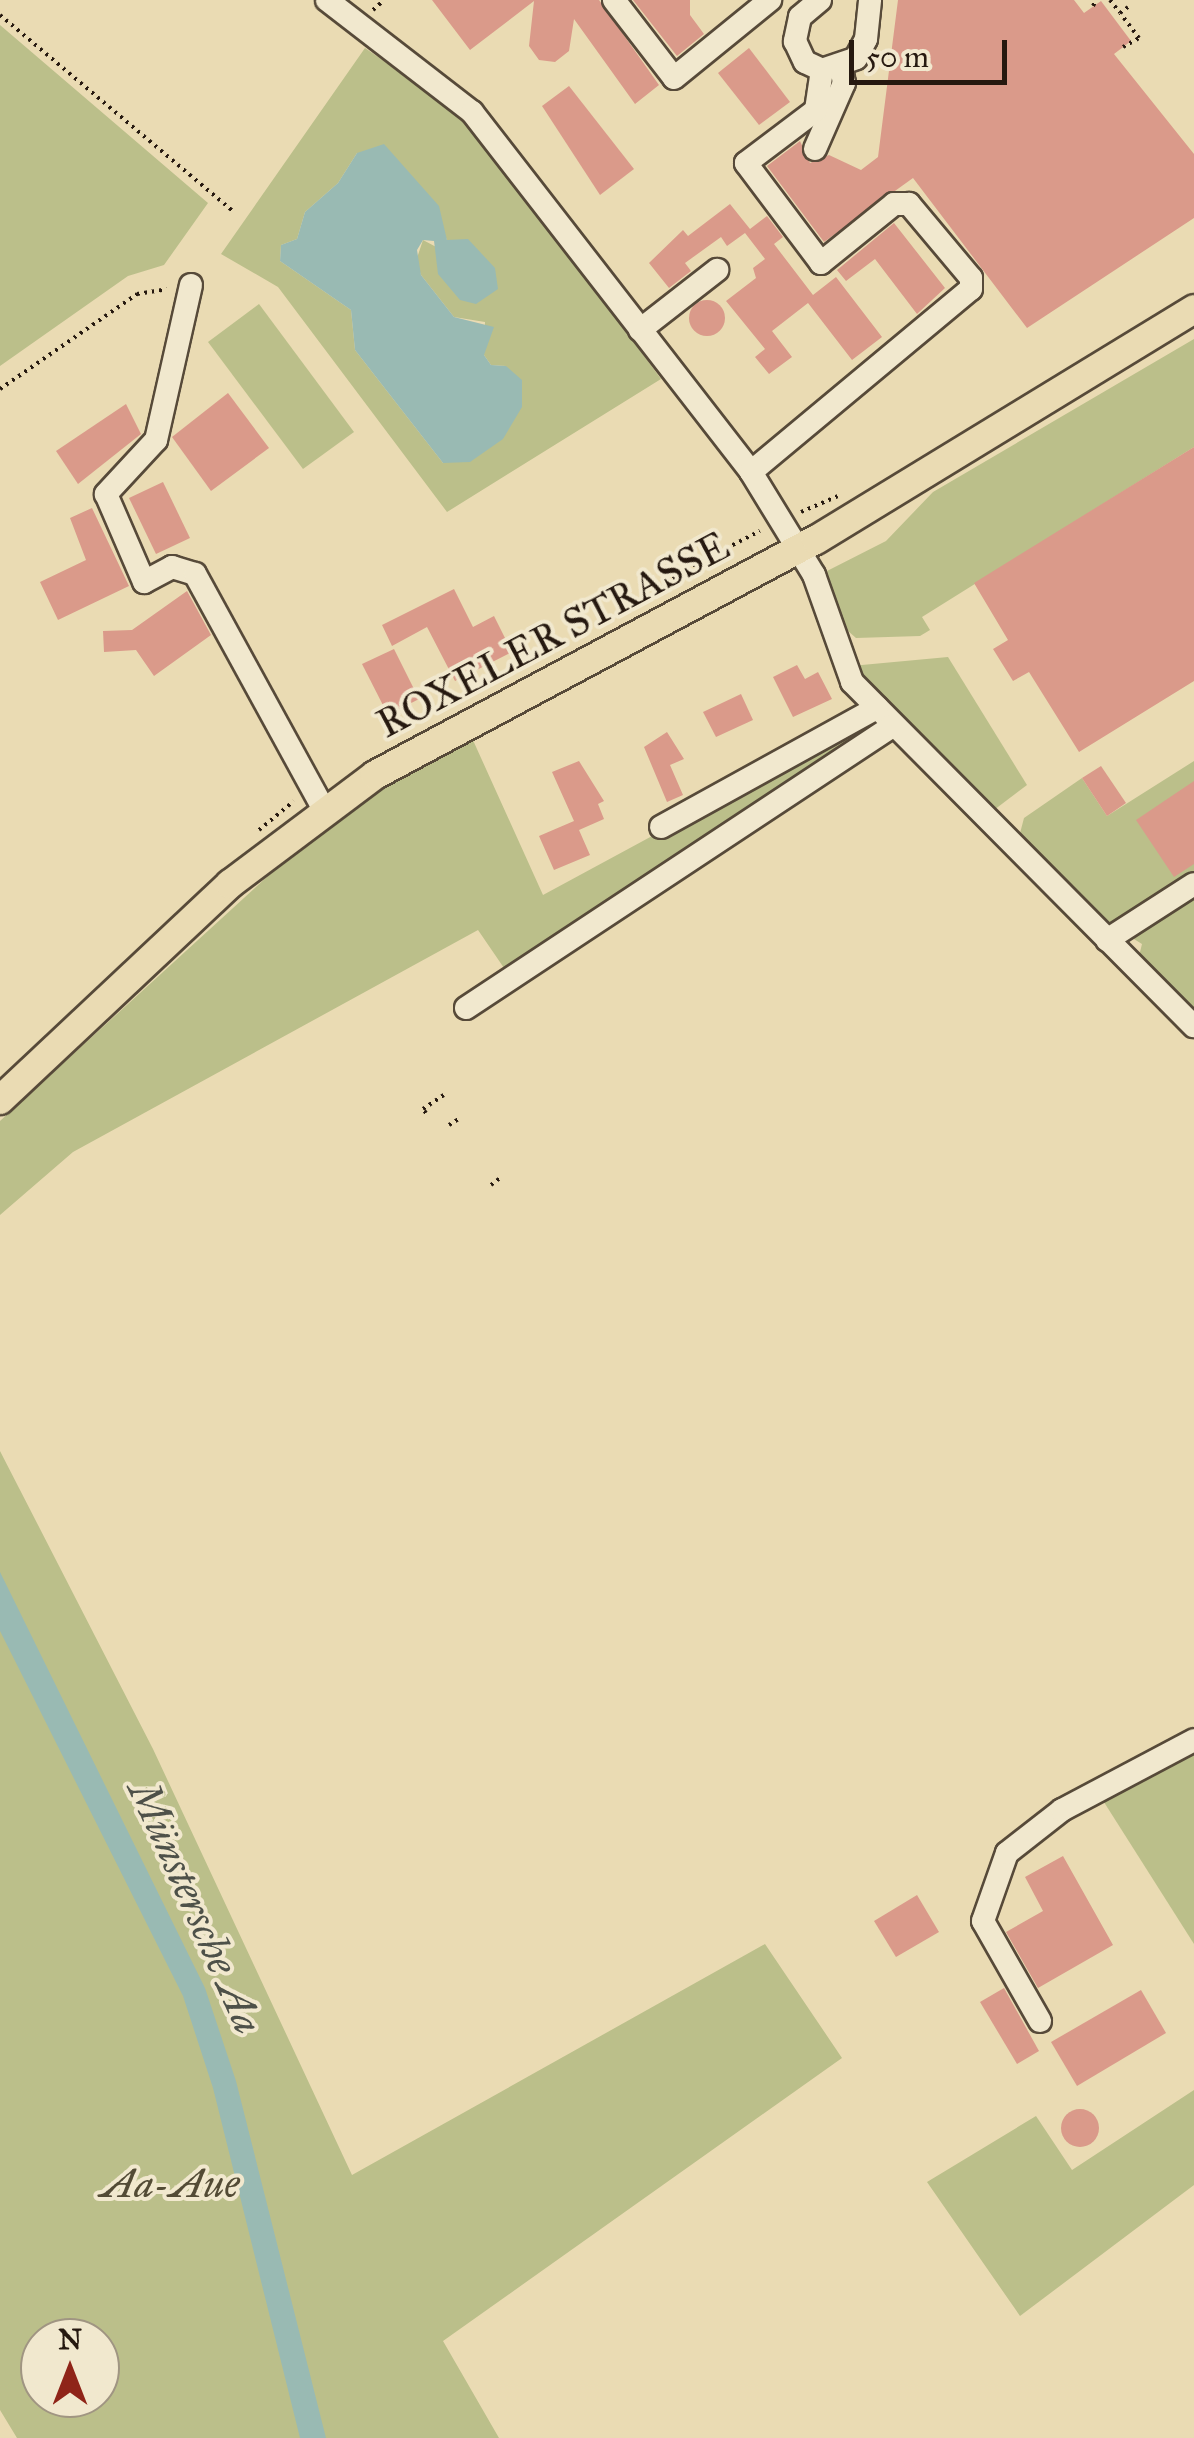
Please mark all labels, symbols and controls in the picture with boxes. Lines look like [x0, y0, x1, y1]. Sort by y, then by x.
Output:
scale bar [854, 20, 1012, 82]
text: 50 m [866, 39, 929, 75]
street label: ROXELER STRASSE [369, 522, 737, 748]
water label: Münstersche Aa [118, 1773, 274, 2041]
park label: Aa-Aue [101, 2160, 239, 2208]
north arrow [20, 2318, 120, 2418]
text: N [58, 2322, 82, 2357]

